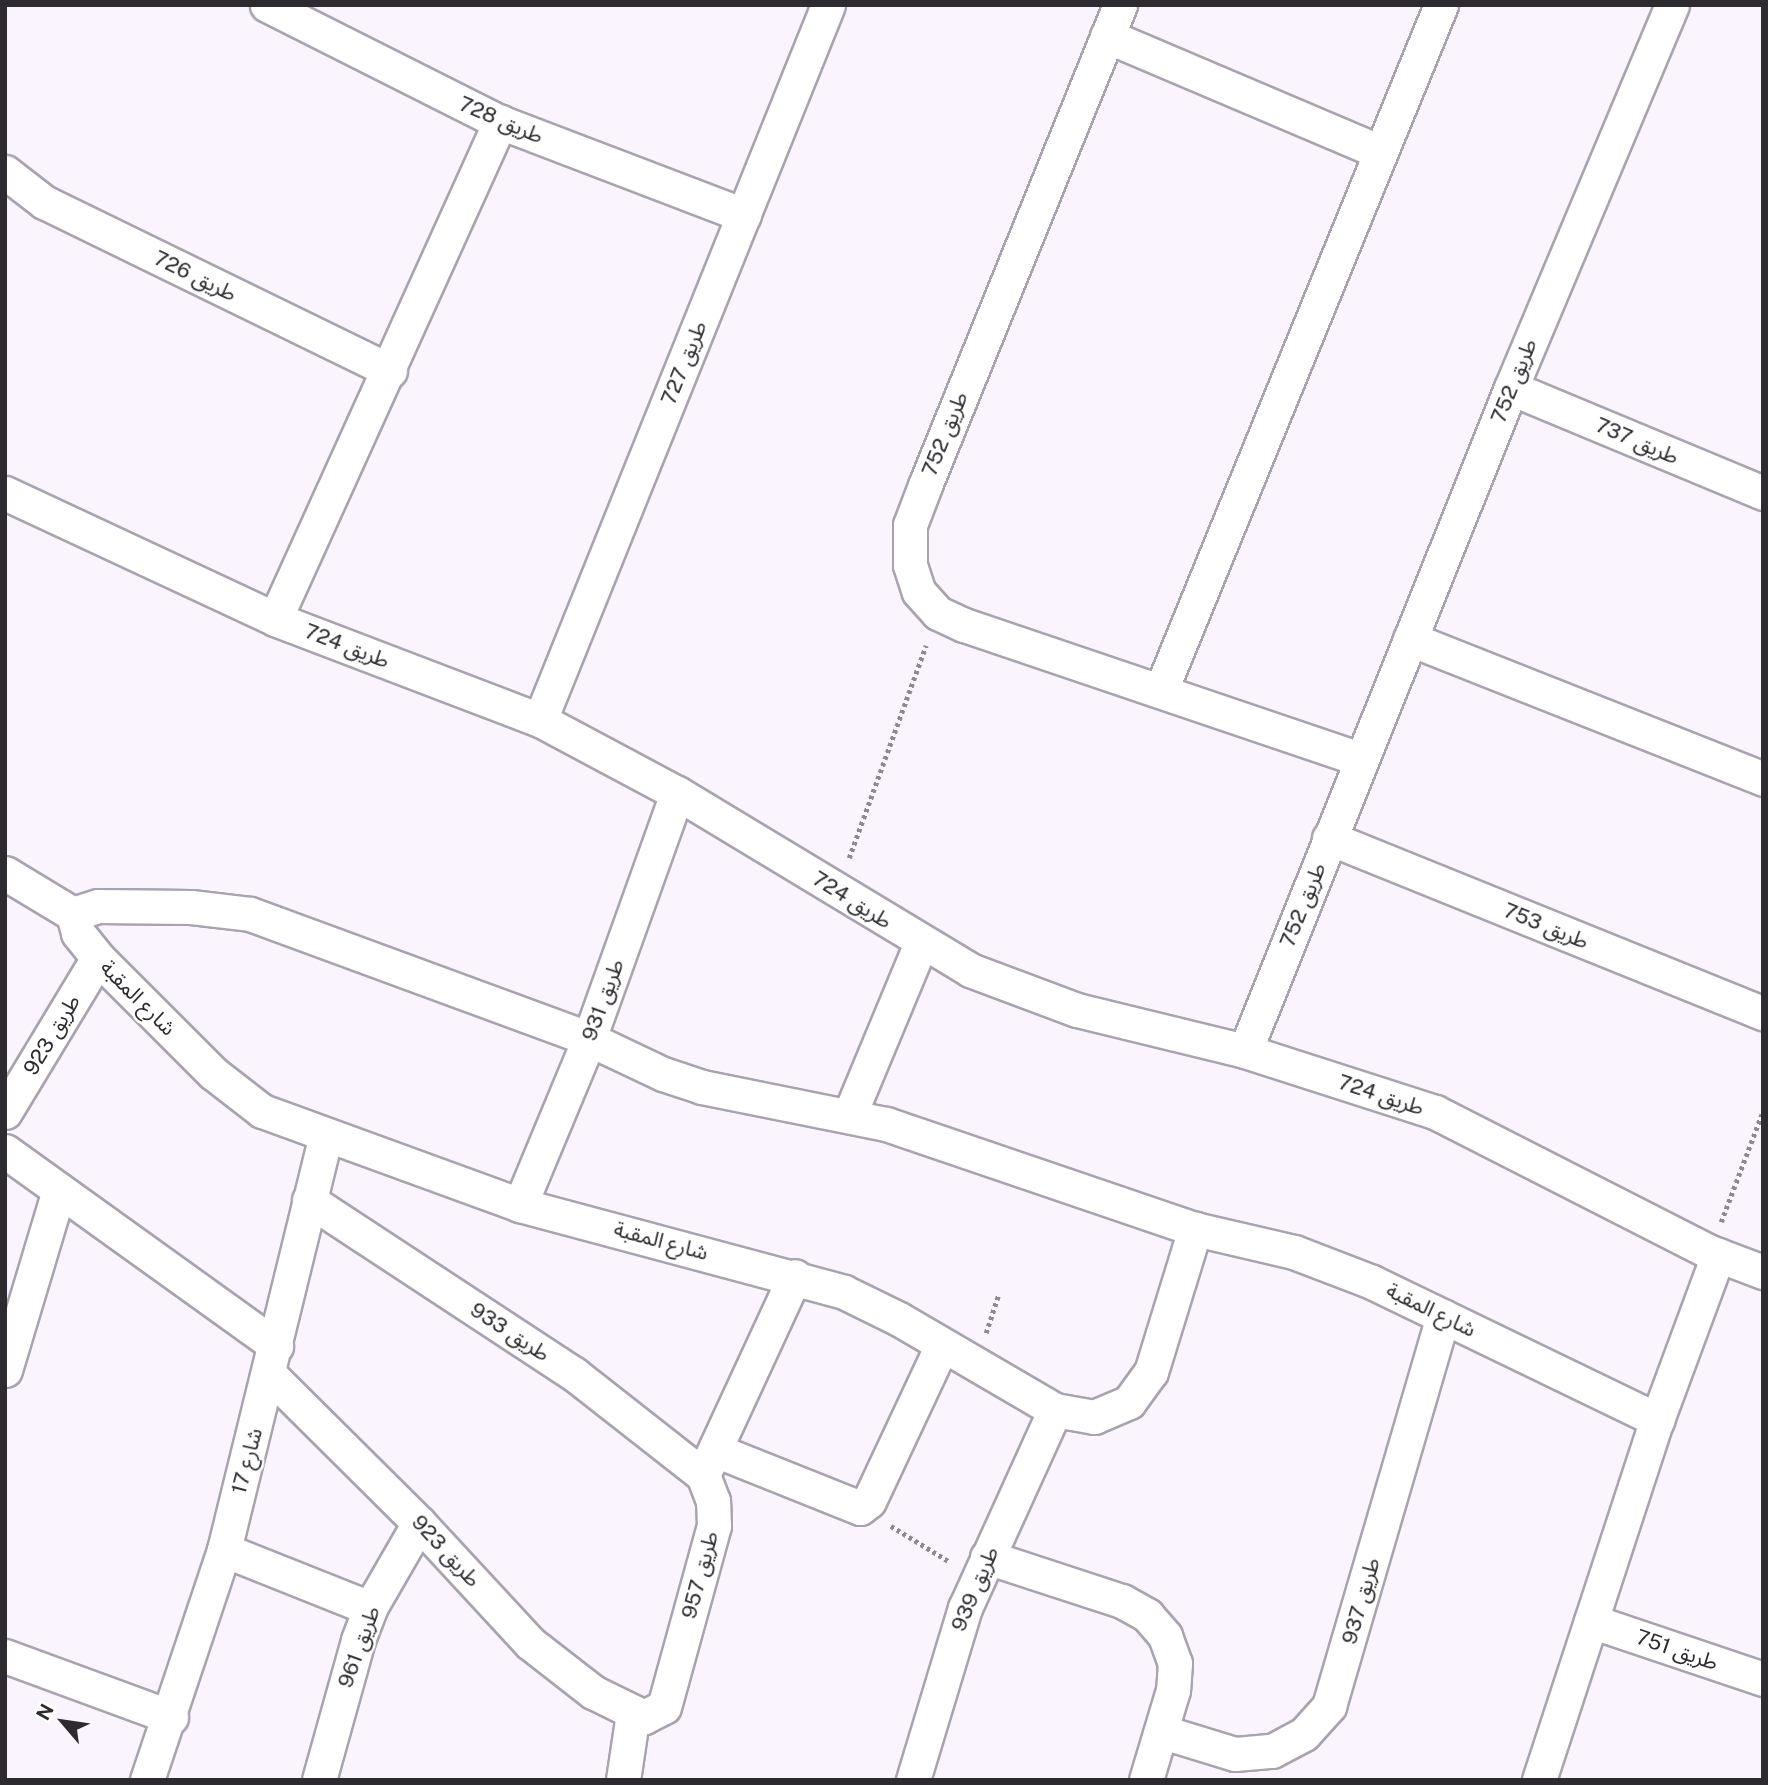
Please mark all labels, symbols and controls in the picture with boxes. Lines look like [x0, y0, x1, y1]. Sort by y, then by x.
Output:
street label: طريق 728 [455, 91, 547, 149]
street label: طريق 726 [150, 245, 240, 307]
street label: طريق 727 [656, 317, 712, 409]
street label: طريق 752 [1486, 335, 1542, 427]
street label: طريق 752 [917, 388, 973, 480]
street label: طريق 737 [1592, 412, 1682, 470]
street label: طريق 724 [301, 618, 393, 674]
street label: طريق 752 [1275, 859, 1331, 951]
street label: طريق 724 [808, 866, 896, 934]
street label: طريق 753 [1500, 898, 1592, 954]
street label: شارع المقبة [95, 955, 181, 1041]
street label: طريق 931 [577, 956, 629, 1044]
street label: طريق 923 [18, 990, 86, 1080]
street label: طريق 724 [1335, 1069, 1427, 1121]
street label: شارع المقبة [611, 1216, 711, 1266]
street label: شارع المقبة [1382, 1278, 1480, 1342]
street label: طريق 933 [466, 1297, 554, 1367]
street label: شارع 17 [226, 1425, 268, 1497]
street label: طريق 923 [406, 1510, 486, 1592]
street label: طريق 957 [676, 1529, 724, 1621]
street label: طريق 939 [946, 1543, 1004, 1635]
street label: طريق 937 [1337, 1555, 1385, 1647]
street label: طريق 961 [333, 1603, 385, 1691]
street label: طريق 751 [1633, 1624, 1721, 1676]
north arrow [28, 1687, 98, 1757]
text: N [31, 1700, 58, 1724]

